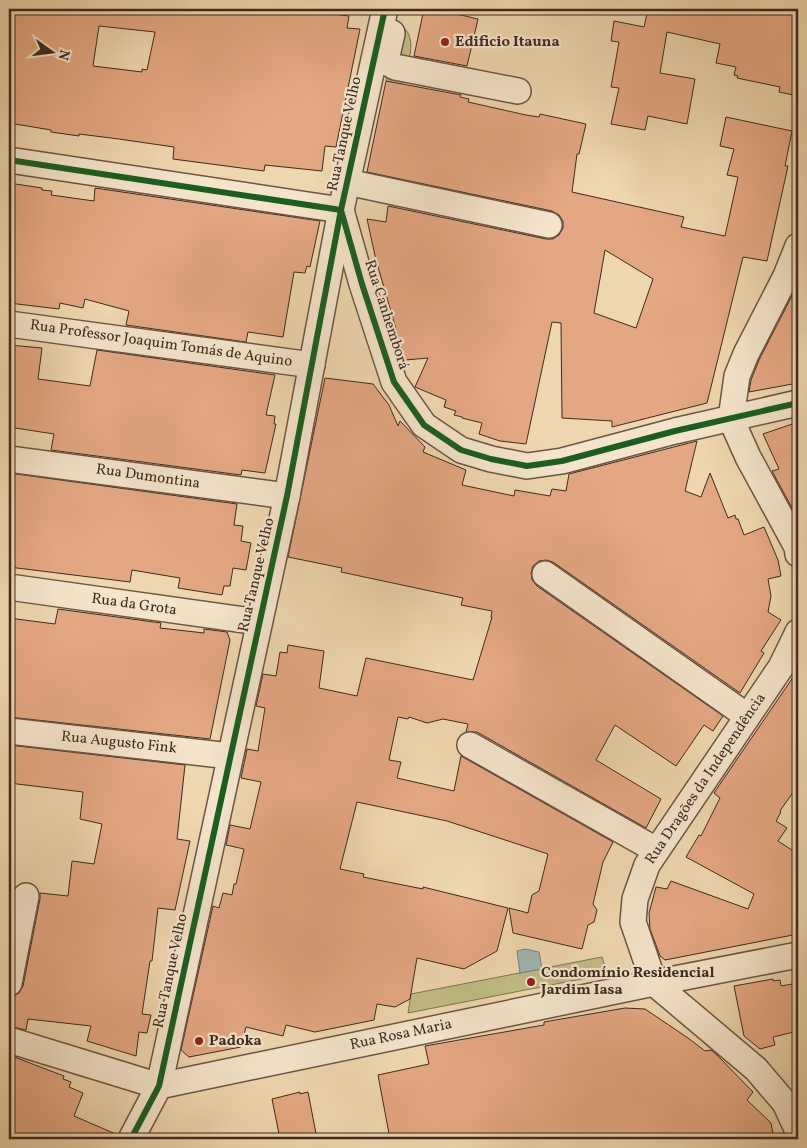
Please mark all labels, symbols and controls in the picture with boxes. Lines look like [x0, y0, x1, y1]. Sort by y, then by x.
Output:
north arrow [28, 28, 78, 78]
place label: Edificio Itauna [455, 32, 560, 53]
marker: Edificio Itauna [439, 36, 451, 48]
text: N [53, 48, 74, 62]
street label: Rua Tanque Velho [323, 75, 367, 193]
street label: Rua Canhemborá [358, 257, 414, 373]
street label: Rua Professor Joaquim Tomás de Aquino [28, 315, 294, 373]
street label: Rua Dumontina [95, 459, 201, 495]
street label: Rua Tanque Velho [234, 516, 280, 634]
street label: Rua da Grota [90, 589, 178, 621]
street label: Rua Dragões da Independência [641, 689, 771, 869]
street label: Rua Augusto Fink [60, 726, 178, 760]
street label: Rua Tanque Velho [149, 912, 193, 1030]
place label: Condomínio Residencial Jardim Iasa [540, 963, 715, 1001]
marker: Condomínio Residencial Jardim Iasa [525, 976, 537, 988]
street label: Rua Rosa Maria [348, 1014, 454, 1056]
place label: Padoka [209, 1031, 262, 1052]
marker: Padoka [193, 1035, 205, 1047]

